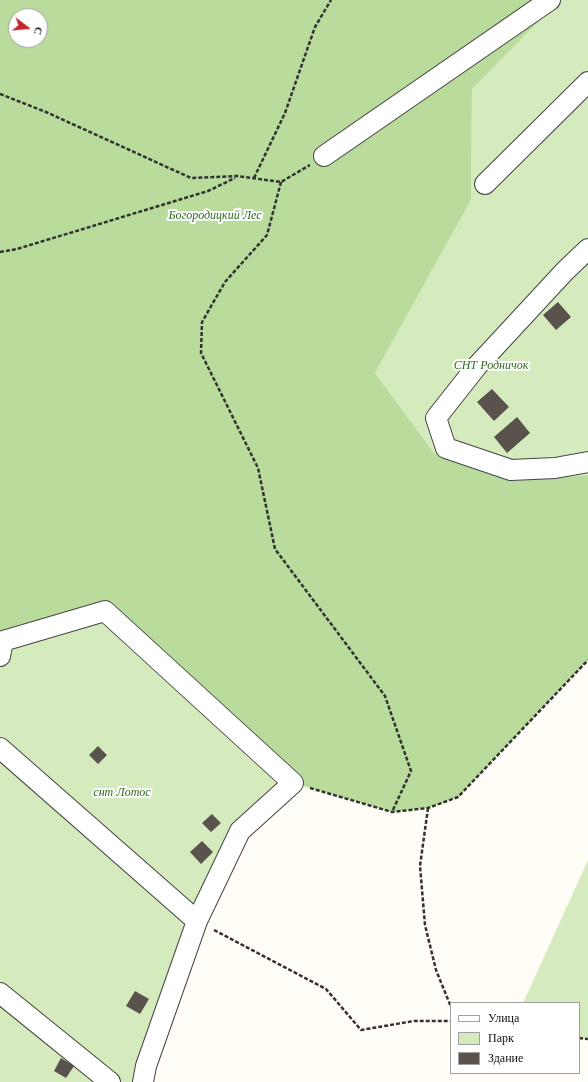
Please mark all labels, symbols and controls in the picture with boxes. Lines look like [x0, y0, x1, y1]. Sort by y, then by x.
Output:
north arrow [8, 8, 48, 48]
text: С [31, 25, 46, 37]
park label: Богородицкий Лес [168, 209, 262, 223]
park label: СНТ Родничок [454, 359, 528, 373]
park label: снт Лотос [93, 786, 151, 800]
legend [450, 1002, 580, 1074]
text: Улица [488, 1010, 519, 1025]
text: Парк [488, 1030, 514, 1045]
text: Здание [488, 1050, 523, 1065]

